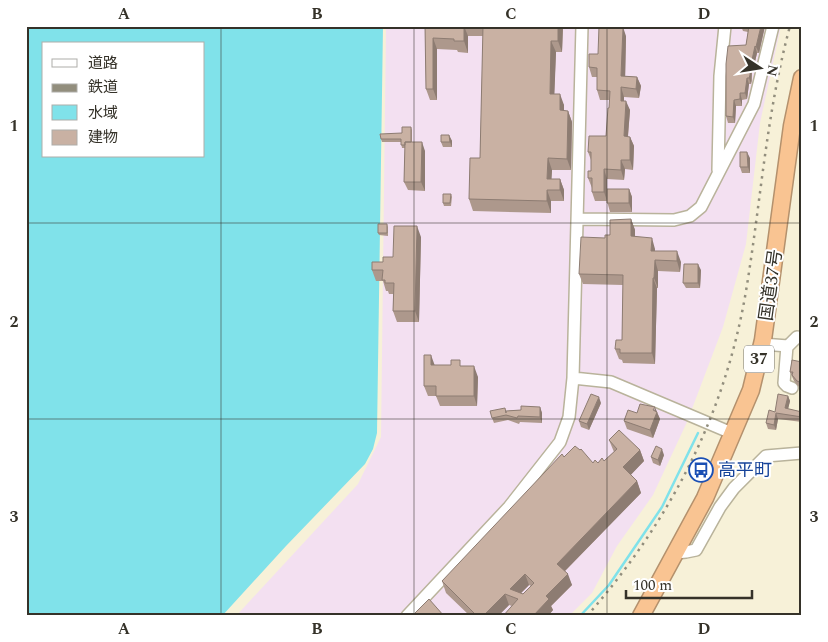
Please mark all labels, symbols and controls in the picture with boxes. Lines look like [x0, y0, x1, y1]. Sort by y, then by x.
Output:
text: A [118, 2, 131, 26]
text: B [311, 2, 323, 26]
text: C [505, 2, 517, 26]
text: D [698, 2, 711, 26]
legend [42, 42, 205, 158]
north arrow [736, 42, 786, 92]
text: 道路 [88, 52, 118, 75]
text: N [761, 63, 784, 78]
text: 鉄道 [88, 76, 118, 99]
text: 水域 [88, 102, 118, 125]
text: 1 [10, 114, 18, 138]
text: 1 [810, 114, 818, 138]
text: 建物 [88, 126, 118, 149]
street label: 国道37号 [753, 247, 789, 323]
text: 2 [10, 310, 19, 334]
text: 2 [810, 310, 819, 334]
road number: 37 [744, 346, 774, 372]
bus stop icon: 高平町 [688, 457, 714, 483]
place label: 高平町 [718, 457, 772, 484]
text: 3 [10, 505, 19, 529]
text: 3 [810, 505, 819, 529]
scale bar [626, 567, 752, 599]
text: 100 m [633, 574, 672, 597]
text: A [118, 617, 131, 641]
text: B [311, 617, 323, 641]
text: C [505, 617, 517, 641]
text: D [698, 617, 711, 641]

